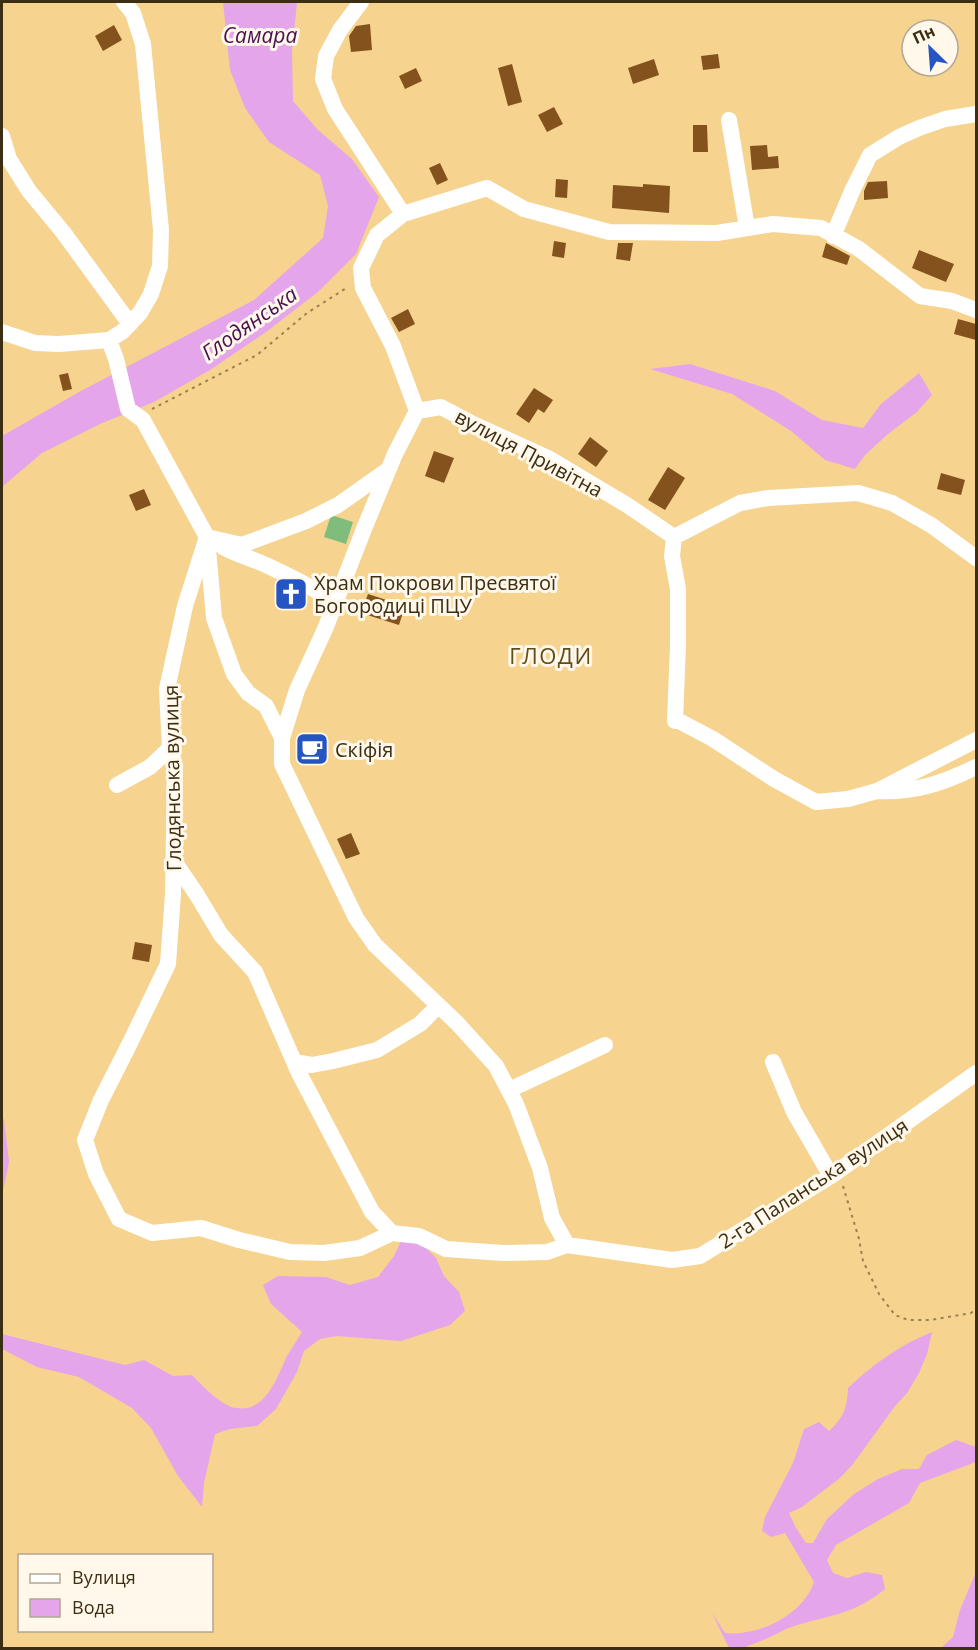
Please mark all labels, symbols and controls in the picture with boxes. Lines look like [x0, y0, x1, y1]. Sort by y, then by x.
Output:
north arrow [900, 18, 960, 78]
text: Пн [909, 20, 939, 49]
water label: Самара [223, 21, 297, 49]
water label: Глодянська [196, 280, 303, 366]
street label: вулиця Привітна [450, 403, 608, 503]
place label: Храм Покрови Пресвятої Богородиці ПЦУ [314, 569, 557, 619]
church icon: Храм Покрови Пресвятої Богородиці ПЦУ [273, 576, 309, 612]
district label: ГЛОДИ [509, 640, 593, 670]
street label: Глодянська вулиця [157, 685, 187, 871]
cafe icon: Скіфія [294, 731, 330, 767]
place label: Скіфія [335, 736, 393, 763]
street label: 2-га Паланська вулиця [713, 1112, 913, 1254]
legend [18, 1554, 213, 1632]
text: Вулиця [72, 1565, 136, 1589]
text: Вода [72, 1595, 115, 1619]

